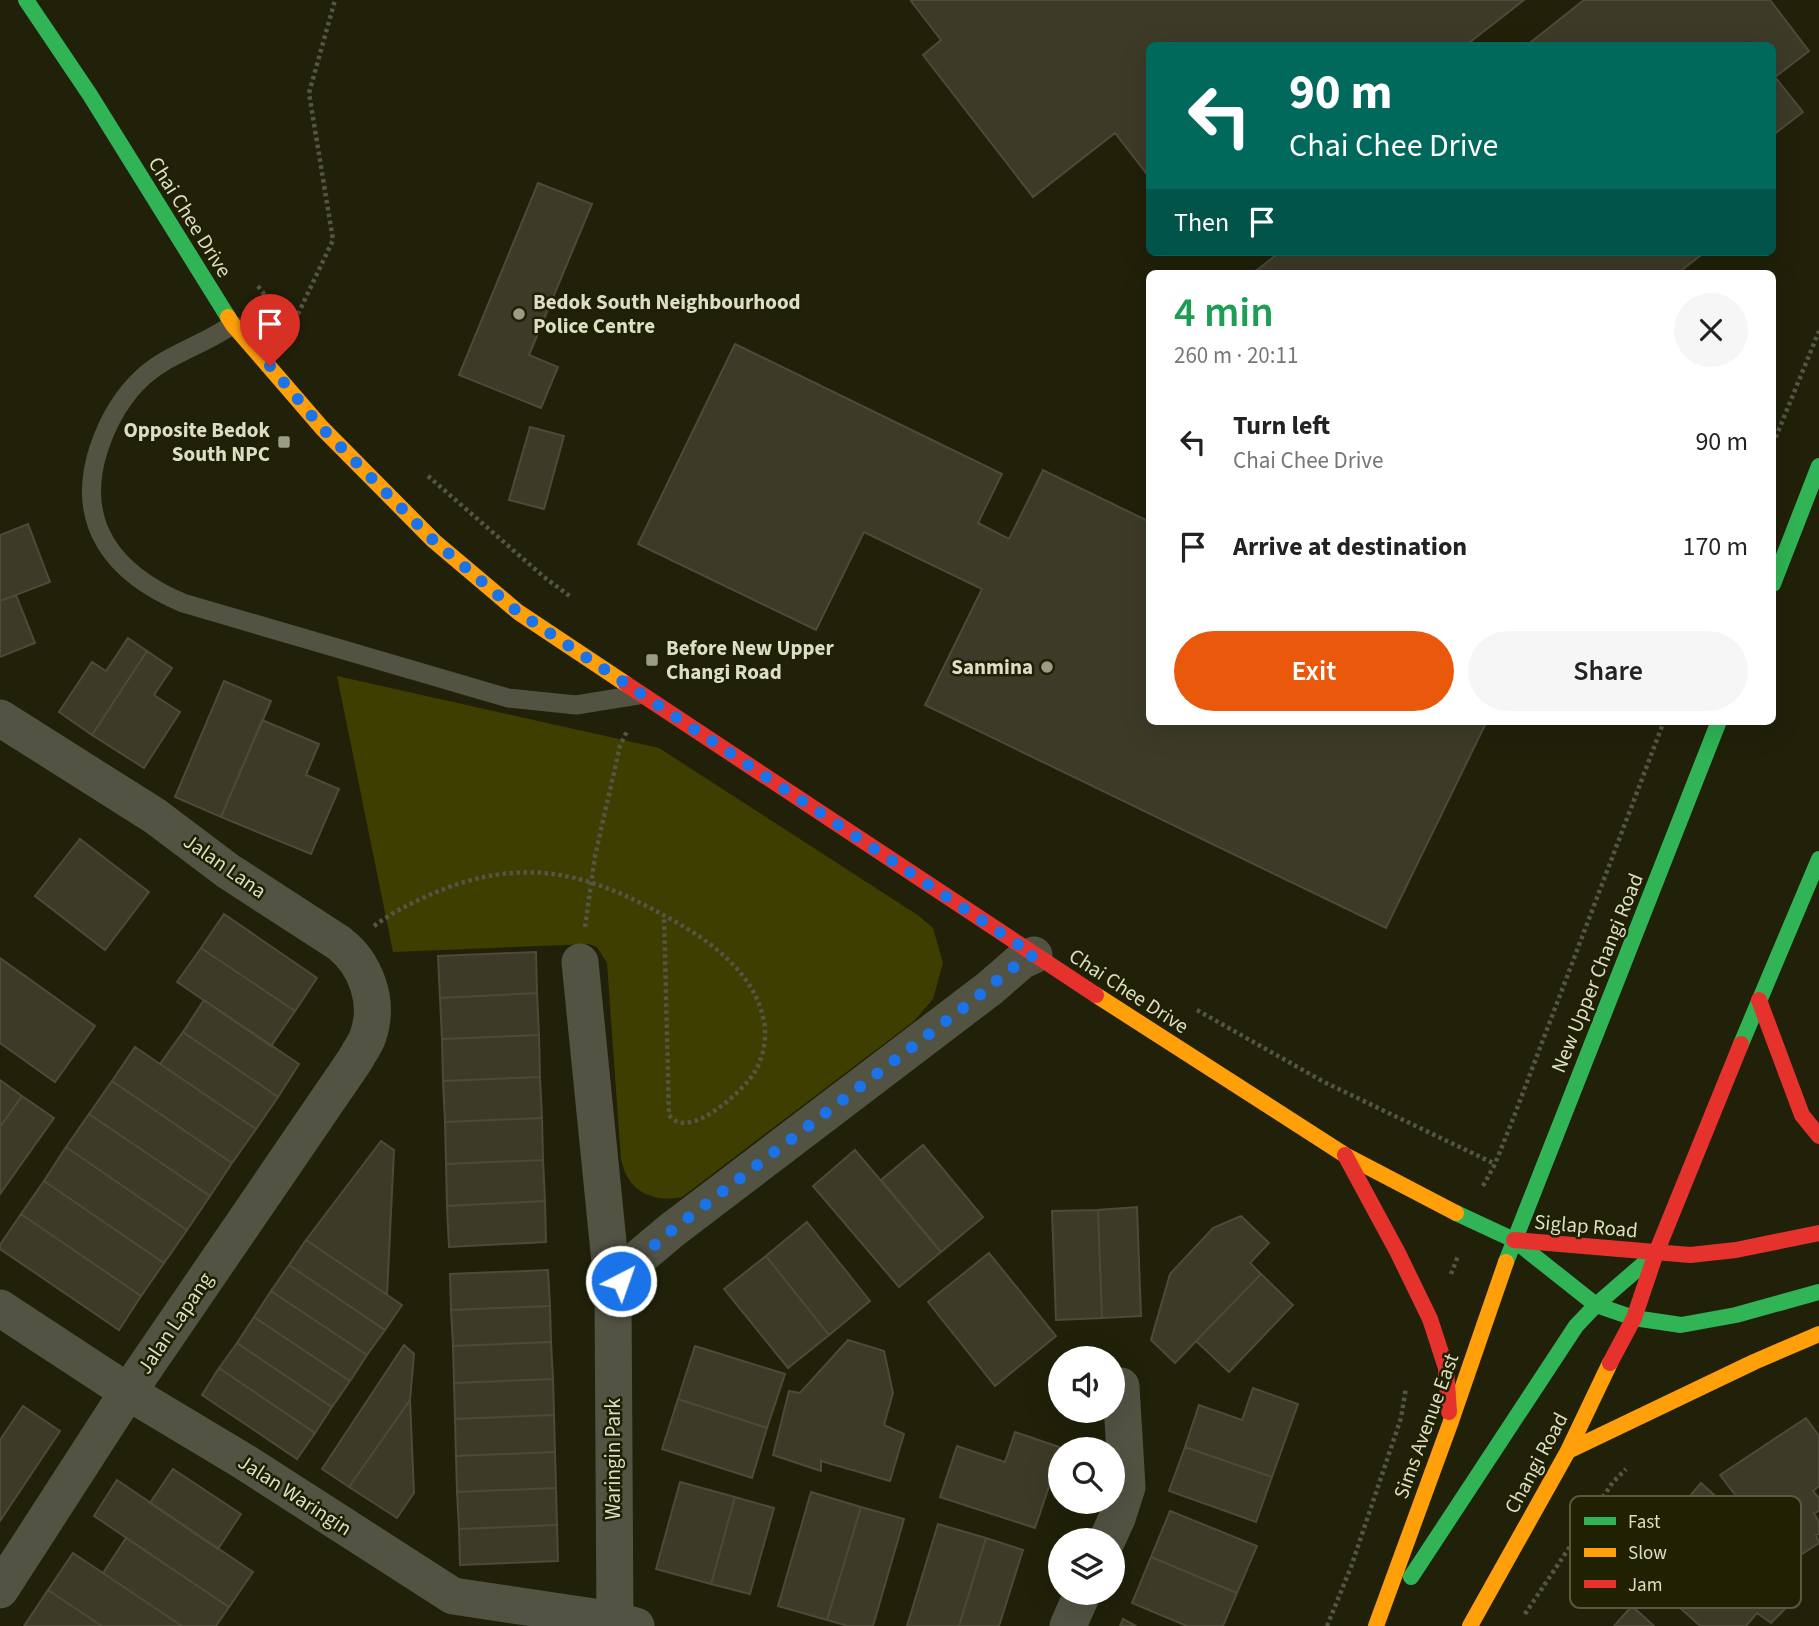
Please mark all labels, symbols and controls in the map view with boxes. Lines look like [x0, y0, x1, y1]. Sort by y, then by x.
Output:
text: 90 m [1289, 58, 1393, 128]
icon: left [1174, 70, 1265, 161]
text: Chai Chee Drive [1289, 123, 1498, 169]
street label: Chai Chee Drive [141, 151, 239, 283]
icon: arrive [1243, 203, 1281, 241]
text: Then [1174, 204, 1229, 241]
text: 4 min [1174, 283, 1274, 343]
place label: Bedok South Neighbourhood Police Centre [533, 287, 801, 341]
button: close [1674, 293, 1748, 367]
pin [240, 294, 300, 366]
icon: arrive [251, 305, 289, 343]
marker: Bedok South Neighbourhood Police Centre [511, 306, 527, 322]
text: 260 m · 20:11 [1174, 339, 1298, 372]
text: Turn left [1233, 407, 1330, 444]
place label: Opposite Bedok South NPC [123, 415, 270, 469]
icon: left [1174, 423, 1212, 461]
text: 90 m [1695, 423, 1748, 460]
marker: Opposite Bedok South NPC [276, 434, 292, 450]
text: Chai Chee Drive [1233, 444, 1383, 477]
icon: arrive [1174, 528, 1212, 566]
text: Arrive at destination [1233, 528, 1467, 565]
text: 170 m [1682, 528, 1748, 565]
button: Exit [1174, 631, 1454, 711]
button: Share [1468, 631, 1748, 711]
place label: Before New Upper Changi Road [666, 633, 834, 687]
marker: Before New Upper Changi Road [644, 652, 660, 668]
place label: Sanmina [951, 652, 1033, 682]
marker: Sanmina [1039, 659, 1055, 675]
street label: Jalan Lana [177, 826, 273, 906]
street label: New Upper Changi Road [1543, 869, 1651, 1077]
street label: Chai Chee Drive [1063, 941, 1195, 1041]
street label: Siglap Road [1533, 1207, 1639, 1245]
position arrow [584, 1244, 658, 1318]
street label: Jalan Lapang [130, 1266, 220, 1380]
map controls [1048, 1346, 1125, 1605]
button: sound [1048, 1346, 1125, 1423]
street label: Sims Avenue East [1386, 1349, 1466, 1503]
street label: Waringin Park [598, 1398, 628, 1520]
street label: Changi Road [1497, 1407, 1575, 1519]
button: search [1048, 1437, 1125, 1514]
street label: Jalan Waringin [232, 1447, 358, 1543]
legend [1570, 1496, 1801, 1608]
text: Fast [1628, 1509, 1661, 1536]
button: layers [1048, 1528, 1125, 1605]
text: Slow [1628, 1540, 1667, 1567]
text: Jam [1628, 1572, 1662, 1599]

